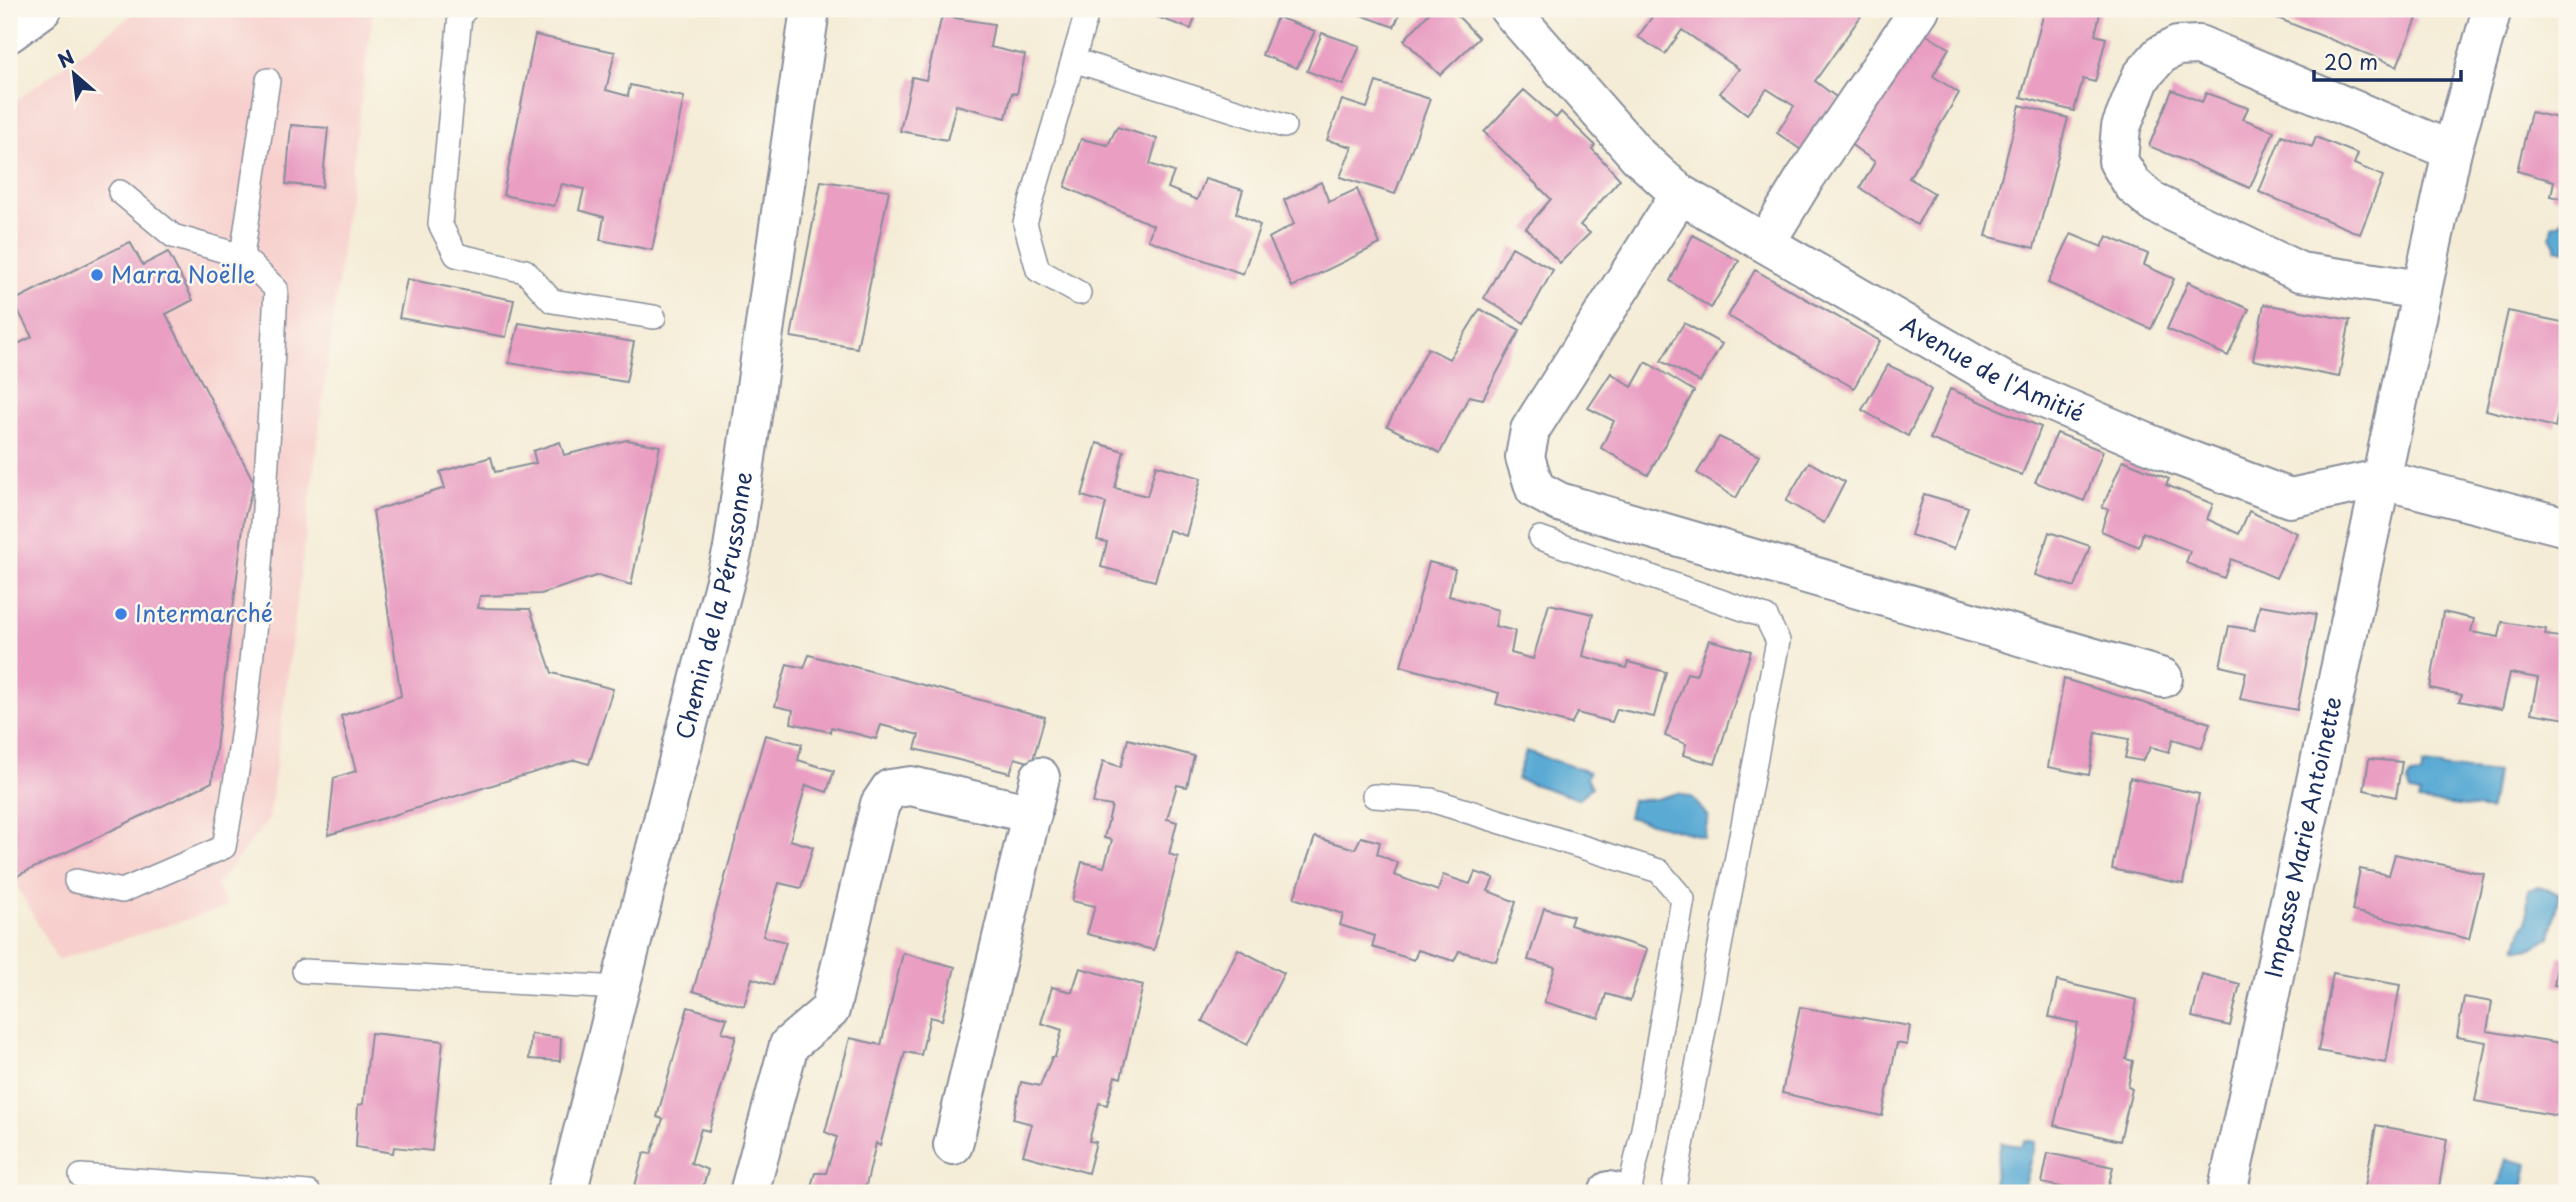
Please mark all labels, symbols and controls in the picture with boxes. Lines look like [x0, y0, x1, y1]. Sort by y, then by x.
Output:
north arrow [38, 38, 108, 108]
scale bar [2314, 38, 2460, 82]
text: N [52, 42, 79, 74]
text: 20 m [2324, 45, 2378, 77]
place label: Marra Noëlle [111, 256, 255, 291]
marker: Marra Noëlle [89, 267, 105, 283]
street label: Avenue de l'Amitié [1895, 307, 2090, 430]
street label: Chemin de la Pérussonne [666, 469, 760, 743]
place label: Intermarché [135, 595, 273, 630]
marker: Intermarché [113, 606, 129, 622]
street label: Impasse Marie Antoinette [2255, 693, 2350, 981]

